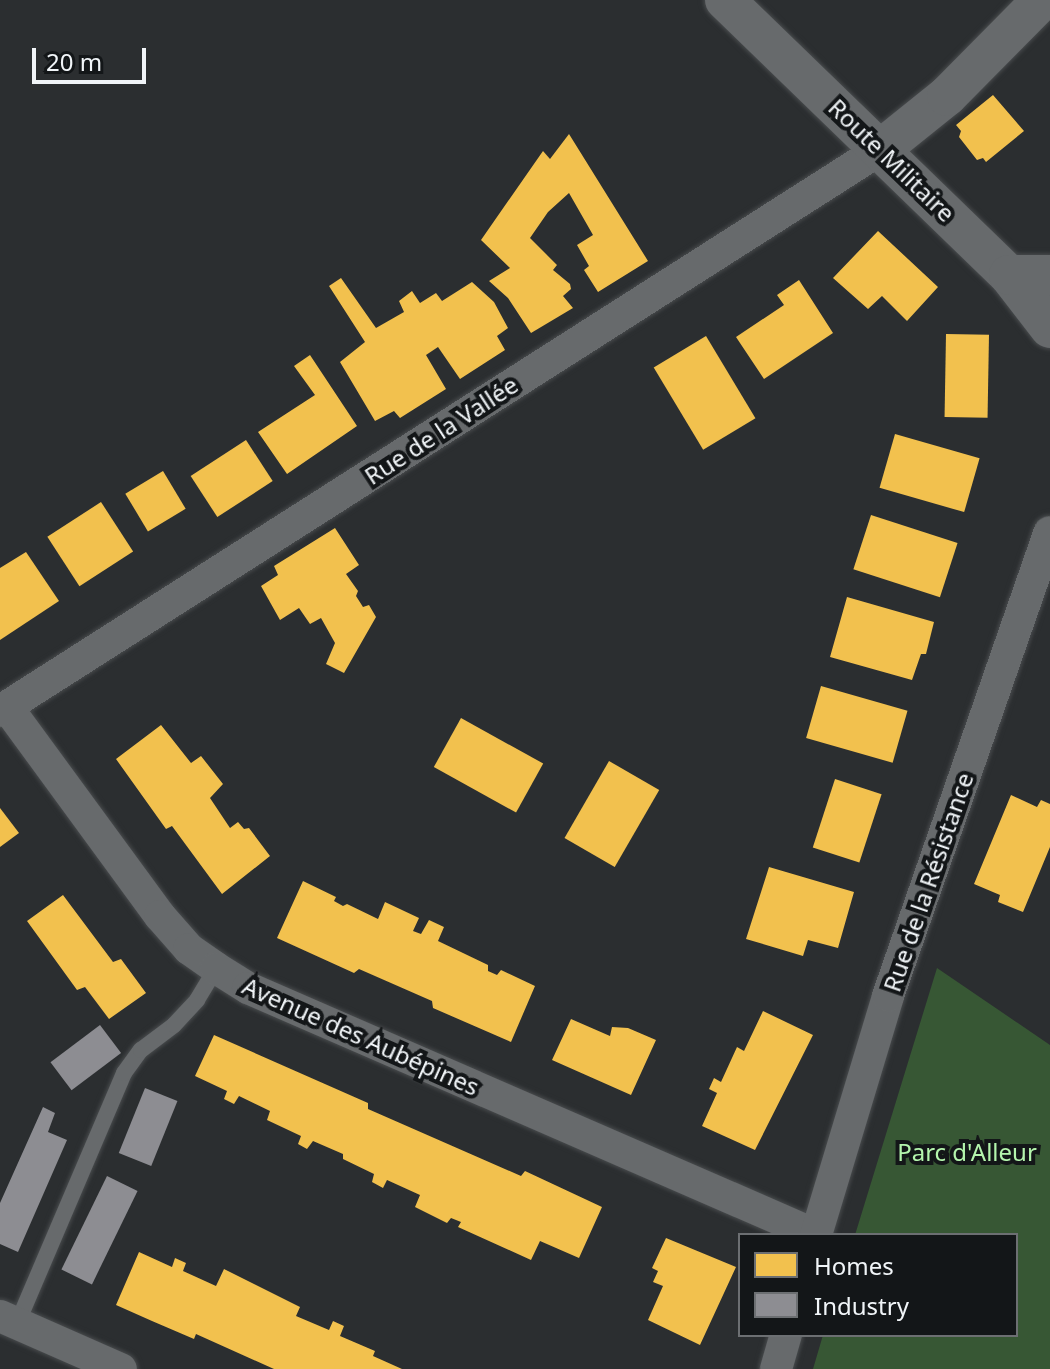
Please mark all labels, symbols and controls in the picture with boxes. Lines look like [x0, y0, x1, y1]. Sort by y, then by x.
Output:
scale bar [36, 32, 150, 82]
text: 20 m [46, 45, 102, 78]
street label: Route Militaire [823, 93, 961, 227]
street label: Rue de la Vallée [359, 370, 523, 490]
street label: Rue de la Résistance [877, 769, 979, 995]
street label: Avenue des Aubépines [238, 971, 484, 1101]
park label: Parc d'Alleur [897, 1138, 1037, 1166]
legend [738, 1233, 1018, 1337]
text: Homes [814, 1249, 894, 1282]
text: Industry [814, 1289, 909, 1322]

